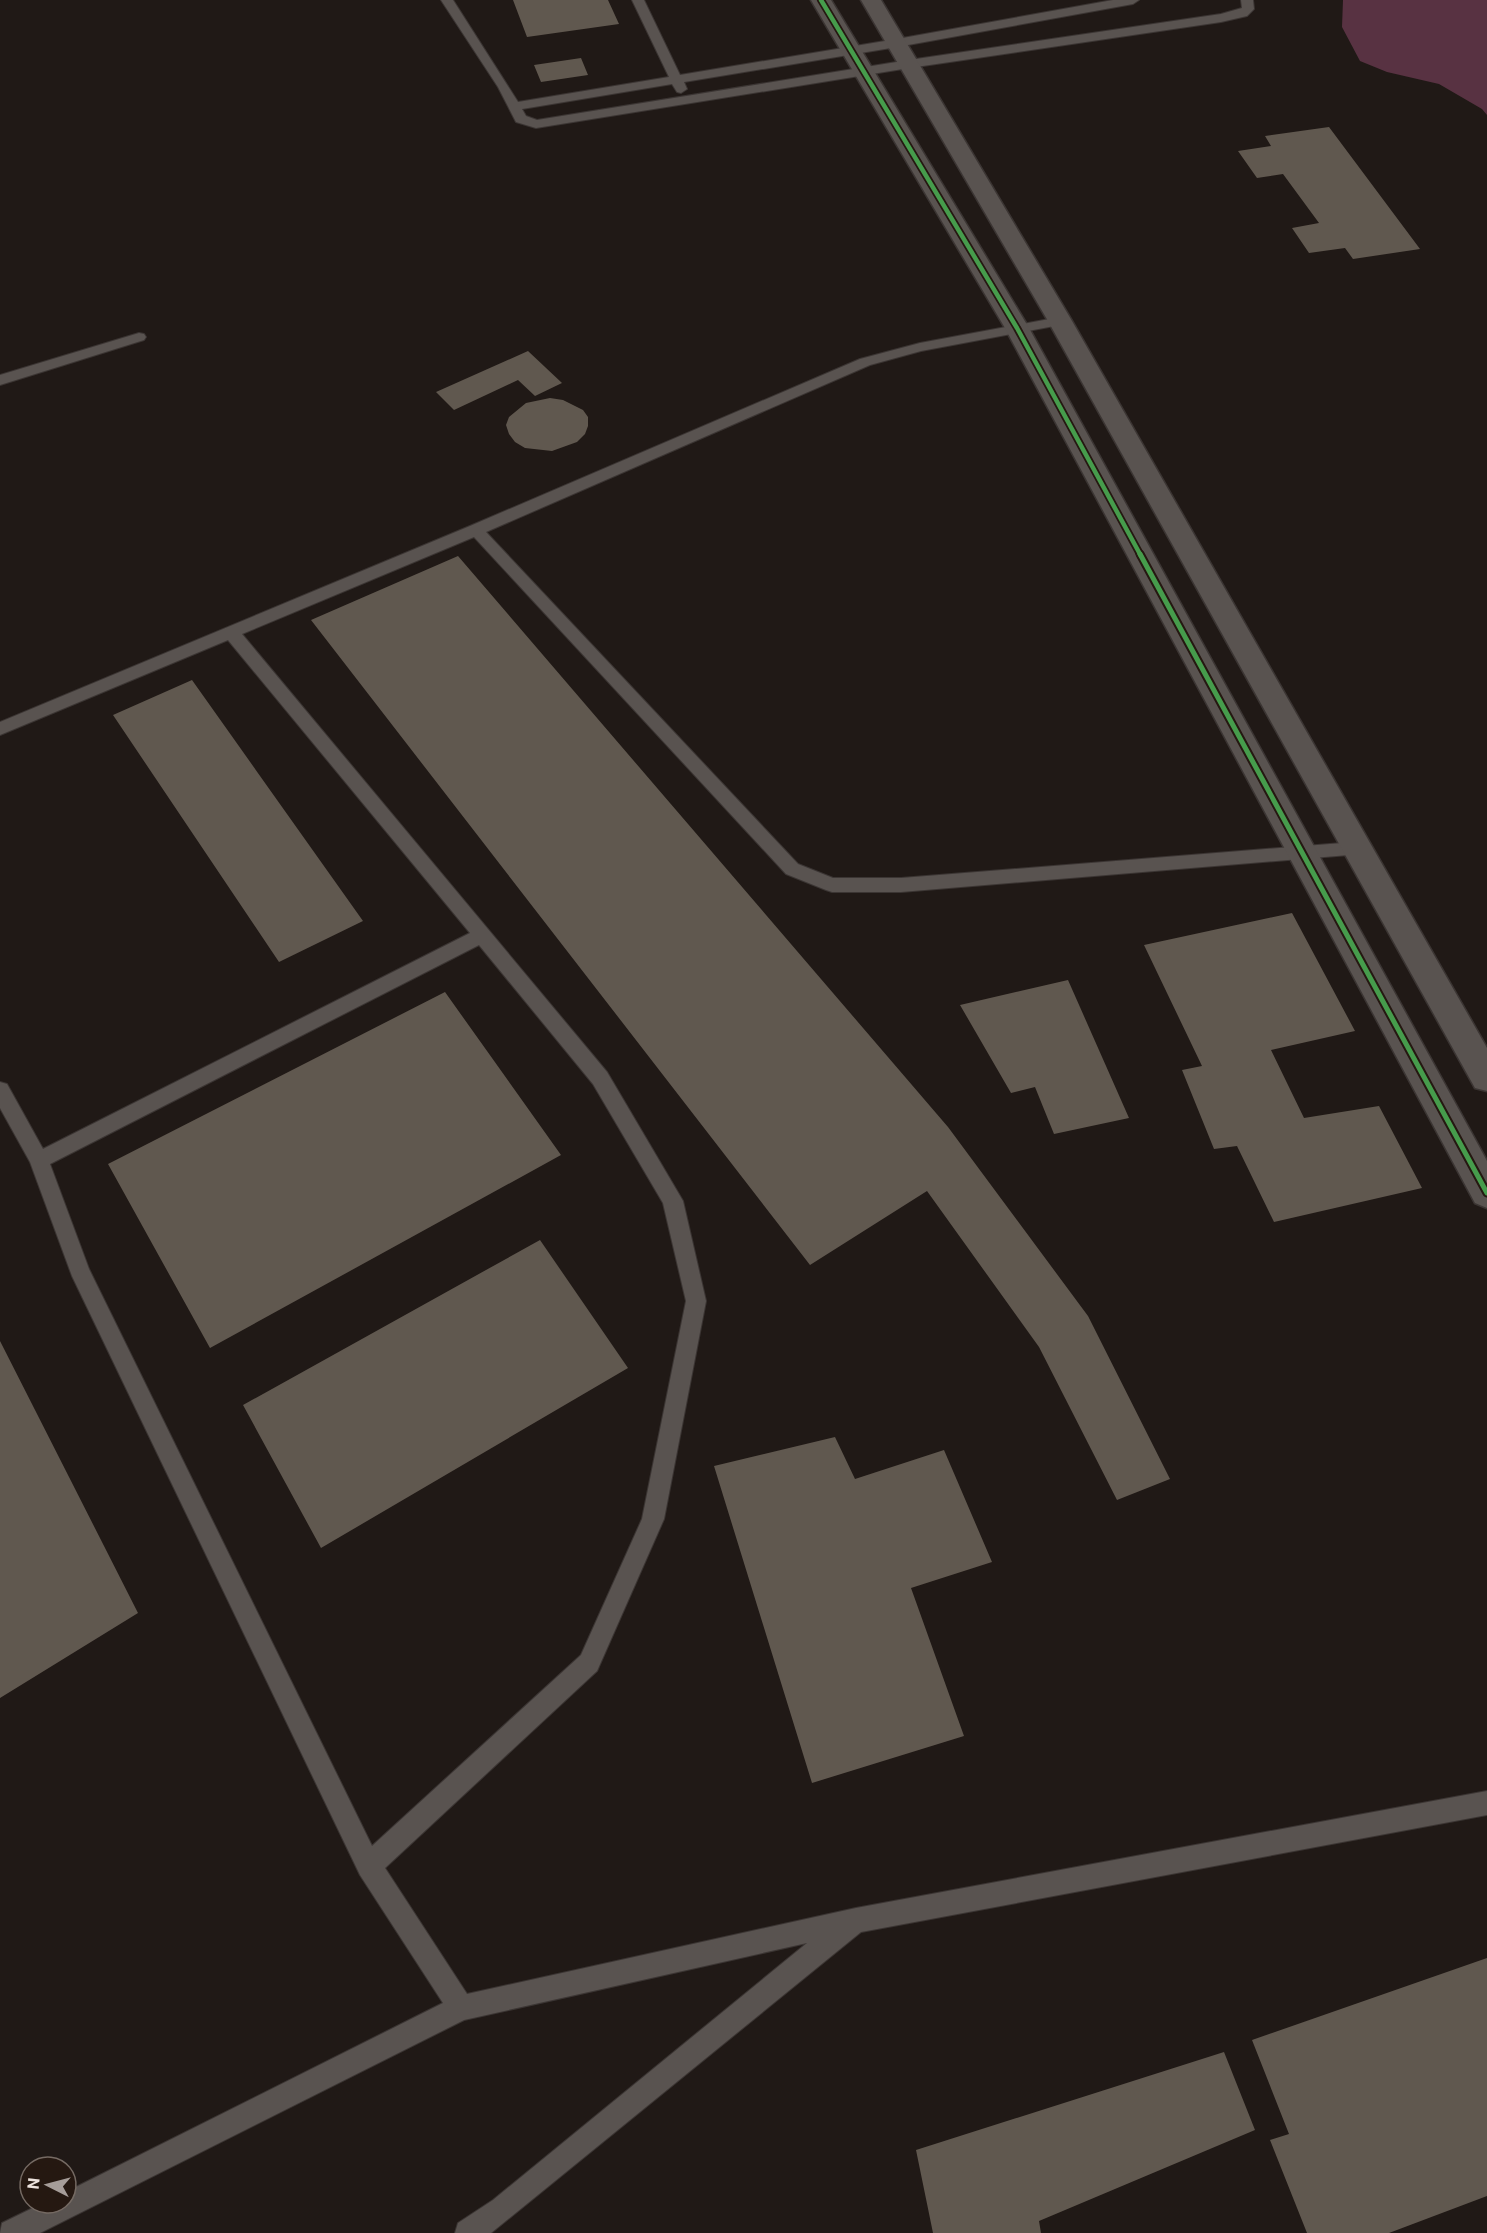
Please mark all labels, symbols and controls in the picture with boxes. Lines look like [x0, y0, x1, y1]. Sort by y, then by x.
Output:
north arrow [18, 2155, 78, 2215]
text: N [24, 2177, 44, 2190]

